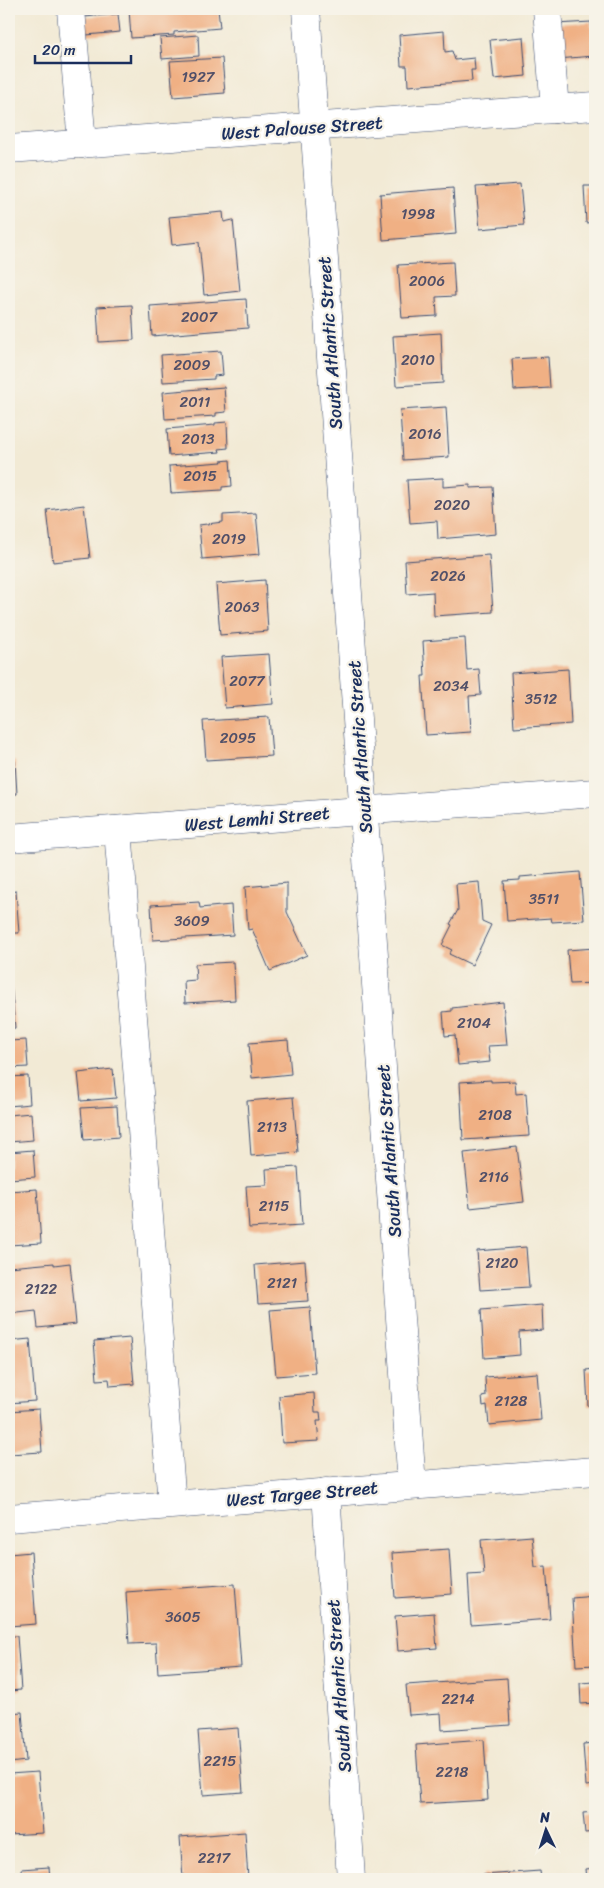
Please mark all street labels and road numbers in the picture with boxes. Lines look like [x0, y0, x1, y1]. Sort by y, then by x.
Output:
street label: West Palouse Street [220, 106, 384, 150]
street label: South Atlantic Street [308, 255, 352, 431]
street label: South Atlantic Street [338, 659, 382, 835]
street label: West Lemhi Street [183, 797, 331, 841]
street label: South Atlantic Street [367, 1063, 411, 1239]
street label: West Targee Street [225, 1471, 379, 1517]
street label: South Atlantic Street [317, 1598, 361, 1774]

